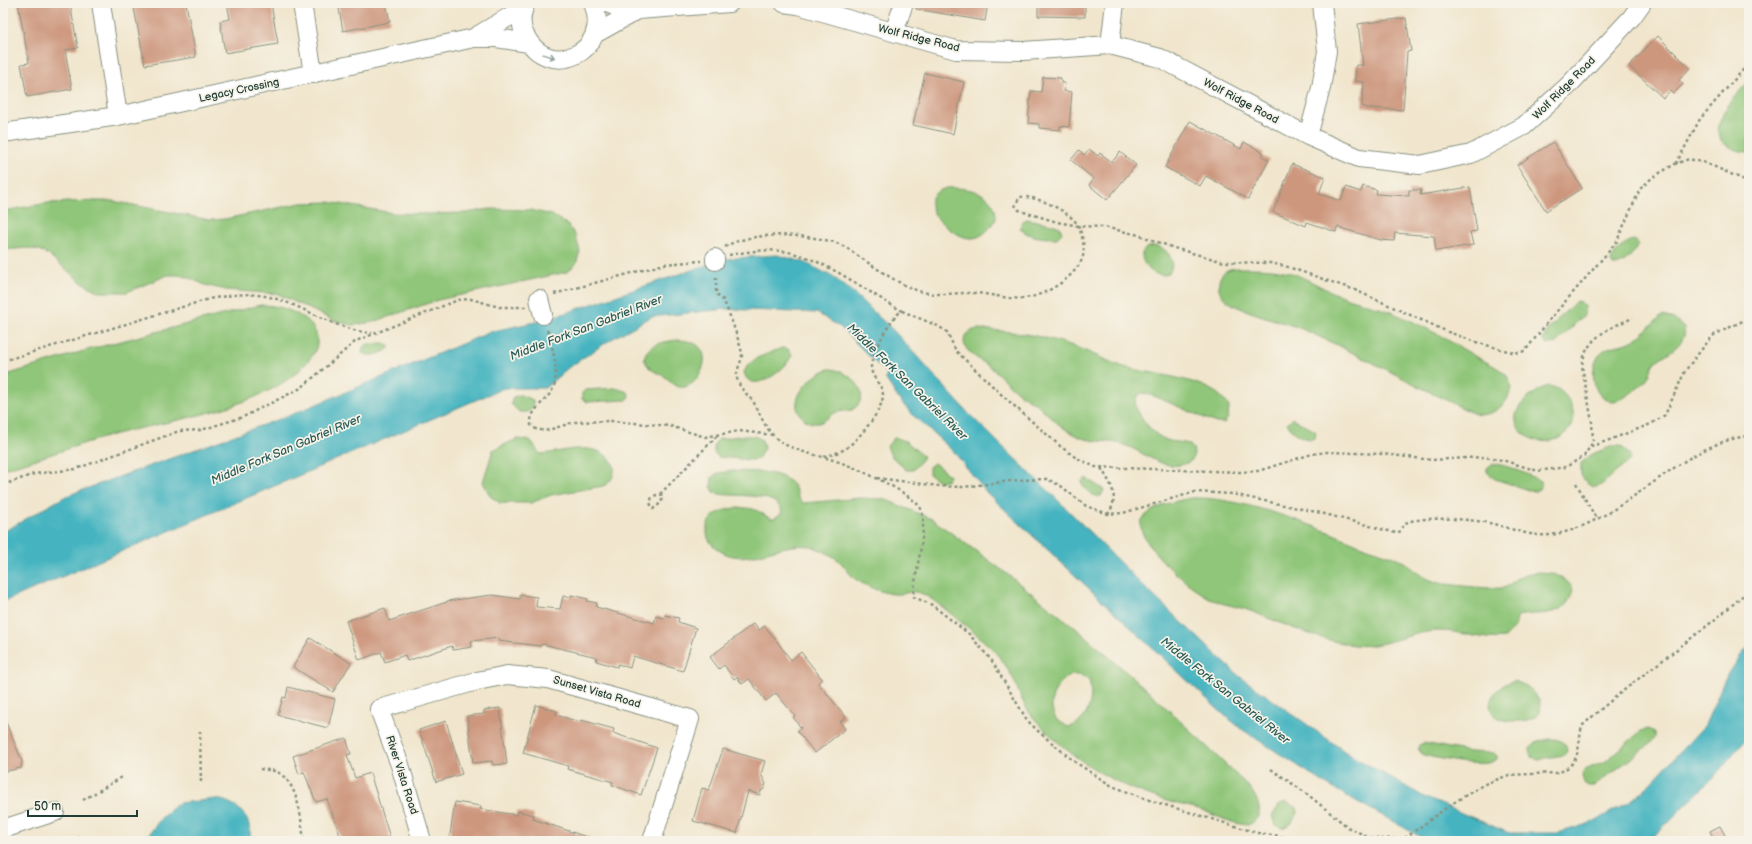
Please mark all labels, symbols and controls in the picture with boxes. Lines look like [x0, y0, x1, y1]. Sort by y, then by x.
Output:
street label: Wolf Ridge Road [877, 22, 961, 54]
one-way arrow [542, 53, 555, 60]
street label: Wolf Ridge Road [1530, 54, 1598, 122]
street label: Legacy Crossing [198, 75, 280, 105]
street label: Wolf Ridge Road [1201, 76, 1281, 126]
water label: Middle Fork San Gabriel River [508, 291, 666, 364]
water label: Middle Fork San Gabriel River [844, 320, 972, 445]
water label: Middle Fork San Gabriel River [209, 411, 365, 488]
water label: Middle Fork San Gabriel River [1157, 634, 1294, 749]
street label: Sunset Vista Road [552, 673, 642, 711]
street label: River Vista Road [383, 734, 421, 816]
scale bar [28, 792, 137, 818]
text: 50 m [34, 799, 61, 814]

